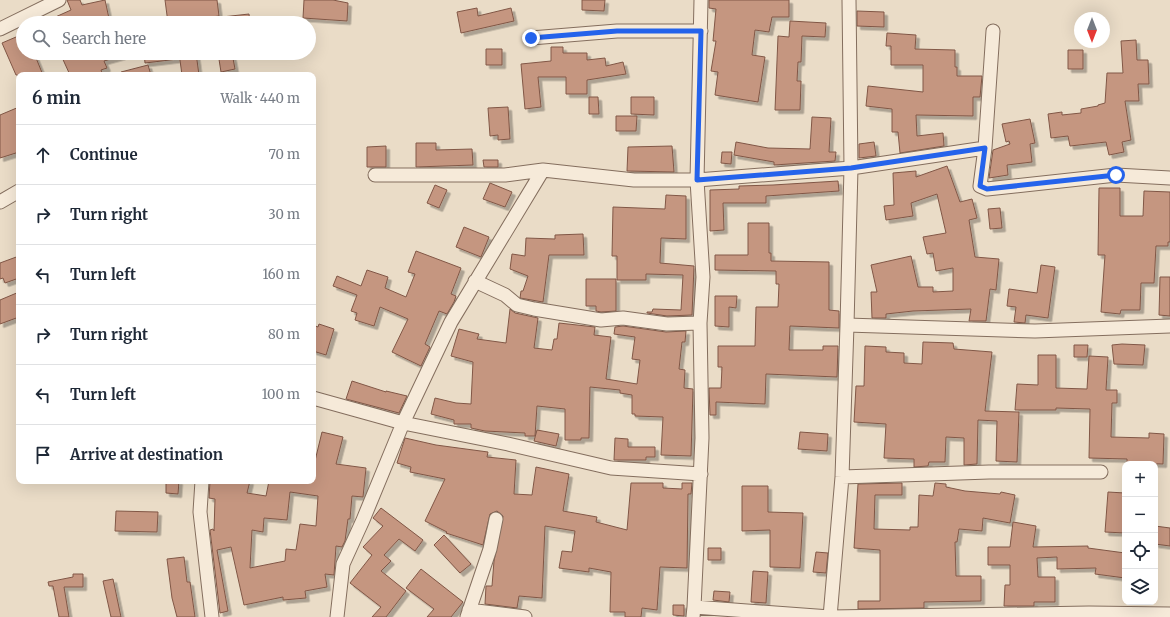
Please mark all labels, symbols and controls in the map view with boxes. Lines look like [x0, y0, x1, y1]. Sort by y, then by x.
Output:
north arrow [1074, 12, 1110, 48]
search box [16, 16, 316, 60]
icon: search [30, 27, 52, 49]
text: Search here [62, 29, 146, 48]
route end [522, 29, 540, 47]
text: 6 min [32, 87, 81, 109]
text: Walk · 440 m [220, 90, 300, 107]
icon: ahead [32, 144, 54, 166]
text: Continue [70, 145, 138, 164]
text: 70 m [269, 146, 300, 163]
route start [1107, 166, 1125, 184]
icon: right [32, 204, 54, 226]
text: Turn right [70, 205, 148, 224]
text: 30 m [268, 206, 300, 223]
icon: left [32, 264, 54, 286]
text: Turn left [70, 265, 136, 284]
text: 160 m [262, 266, 300, 283]
icon: right [32, 324, 54, 346]
text: Turn right [70, 325, 148, 344]
text: 80 m [268, 326, 300, 343]
icon: left [32, 384, 54, 406]
text: Turn left [70, 385, 136, 404]
text: 100 m [262, 386, 300, 403]
icon: arrive [32, 444, 54, 466]
text: Arrive at destination [70, 445, 223, 464]
map controls [1122, 461, 1158, 605]
button: + [1122, 461, 1158, 497]
button: − [1122, 497, 1158, 533]
button: locate [1122, 533, 1158, 569]
button: layers [1122, 569, 1158, 605]

